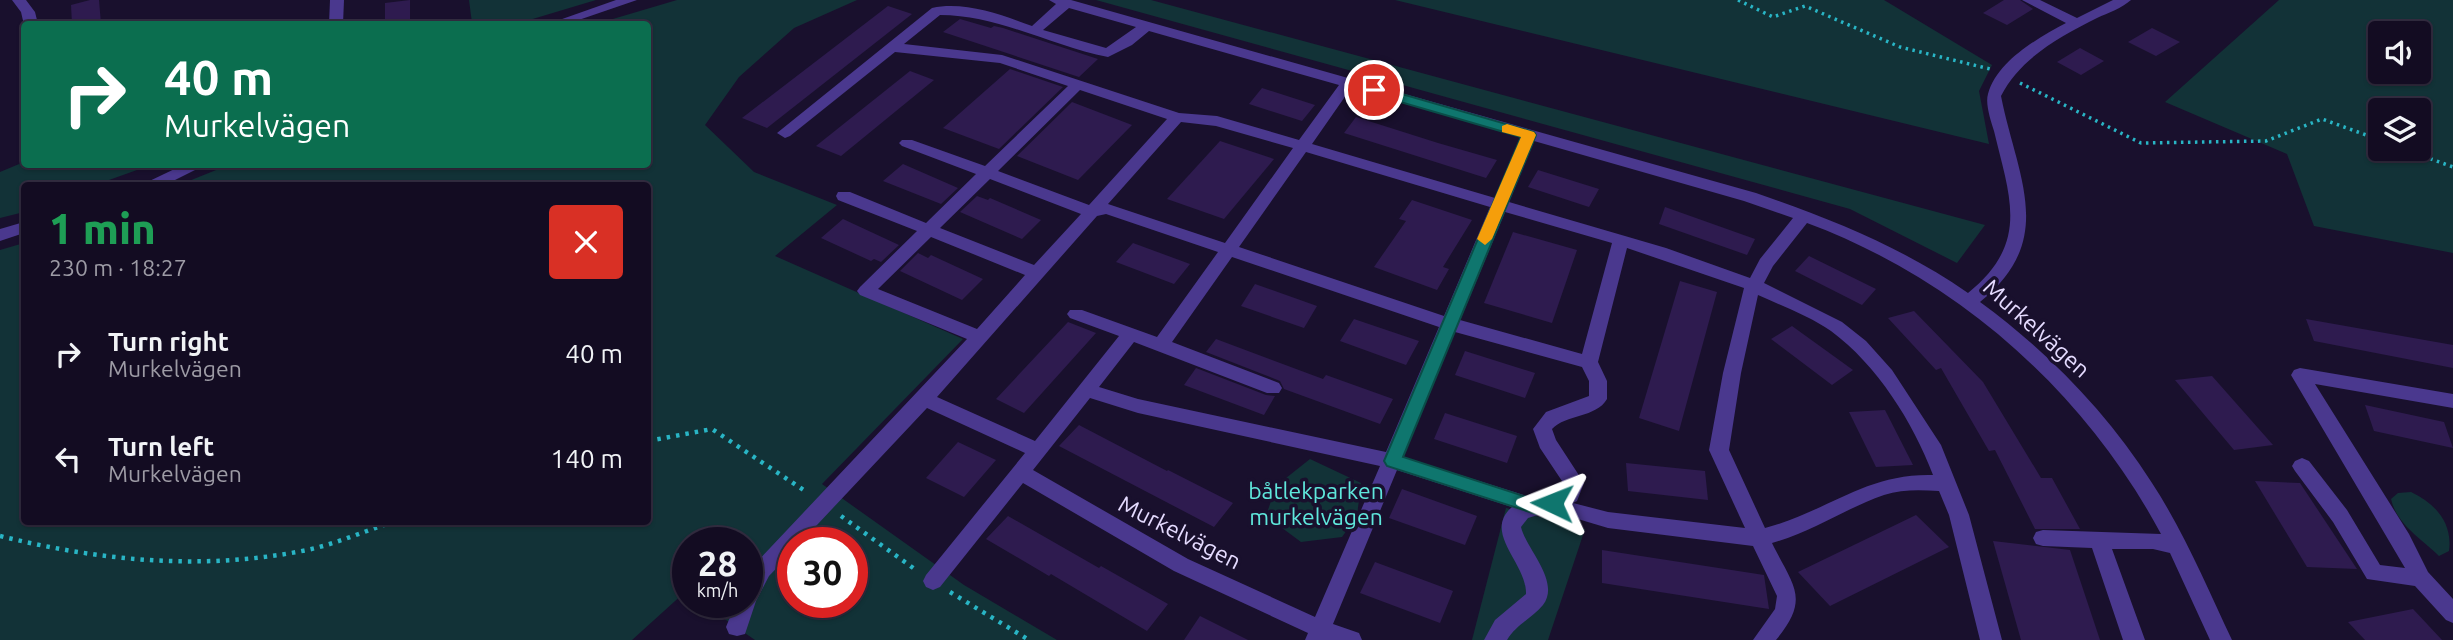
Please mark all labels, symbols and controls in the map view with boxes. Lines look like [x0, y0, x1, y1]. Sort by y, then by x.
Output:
map controls [2368, 21, 2431, 161]
button: sound [2368, 21, 2431, 84]
icon: right [49, 49, 140, 140]
text: 40 m [164, 49, 273, 104]
pin [1344, 60, 1404, 120]
icon: arrive [1355, 71, 1393, 109]
button: layers [2368, 98, 2431, 161]
text: Murkelvägen [164, 107, 350, 143]
text: 1 min [49, 205, 156, 252]
button: close [549, 205, 623, 279]
text: 230 m · 18:27 [49, 255, 187, 280]
street label: Murkelvägen [1979, 274, 2095, 382]
text: Turn right [108, 327, 229, 356]
icon: right [49, 335, 87, 373]
text: 40 m [565, 339, 623, 368]
text: Murkelvägen [108, 356, 242, 381]
text: Turn left [108, 432, 214, 461]
icon: left [49, 440, 87, 478]
text: 140 m [551, 444, 623, 473]
text: Murkelvägen [108, 461, 242, 486]
position arrow [1515, 466, 1589, 540]
park label: båtlekparken murkelvägen [1248, 478, 1384, 529]
street label: Murkelvägen [1115, 490, 1245, 574]
speed limit sign: 30 [777, 527, 868, 618]
text: 28 [698, 543, 737, 583]
text: km/h [697, 580, 738, 600]

